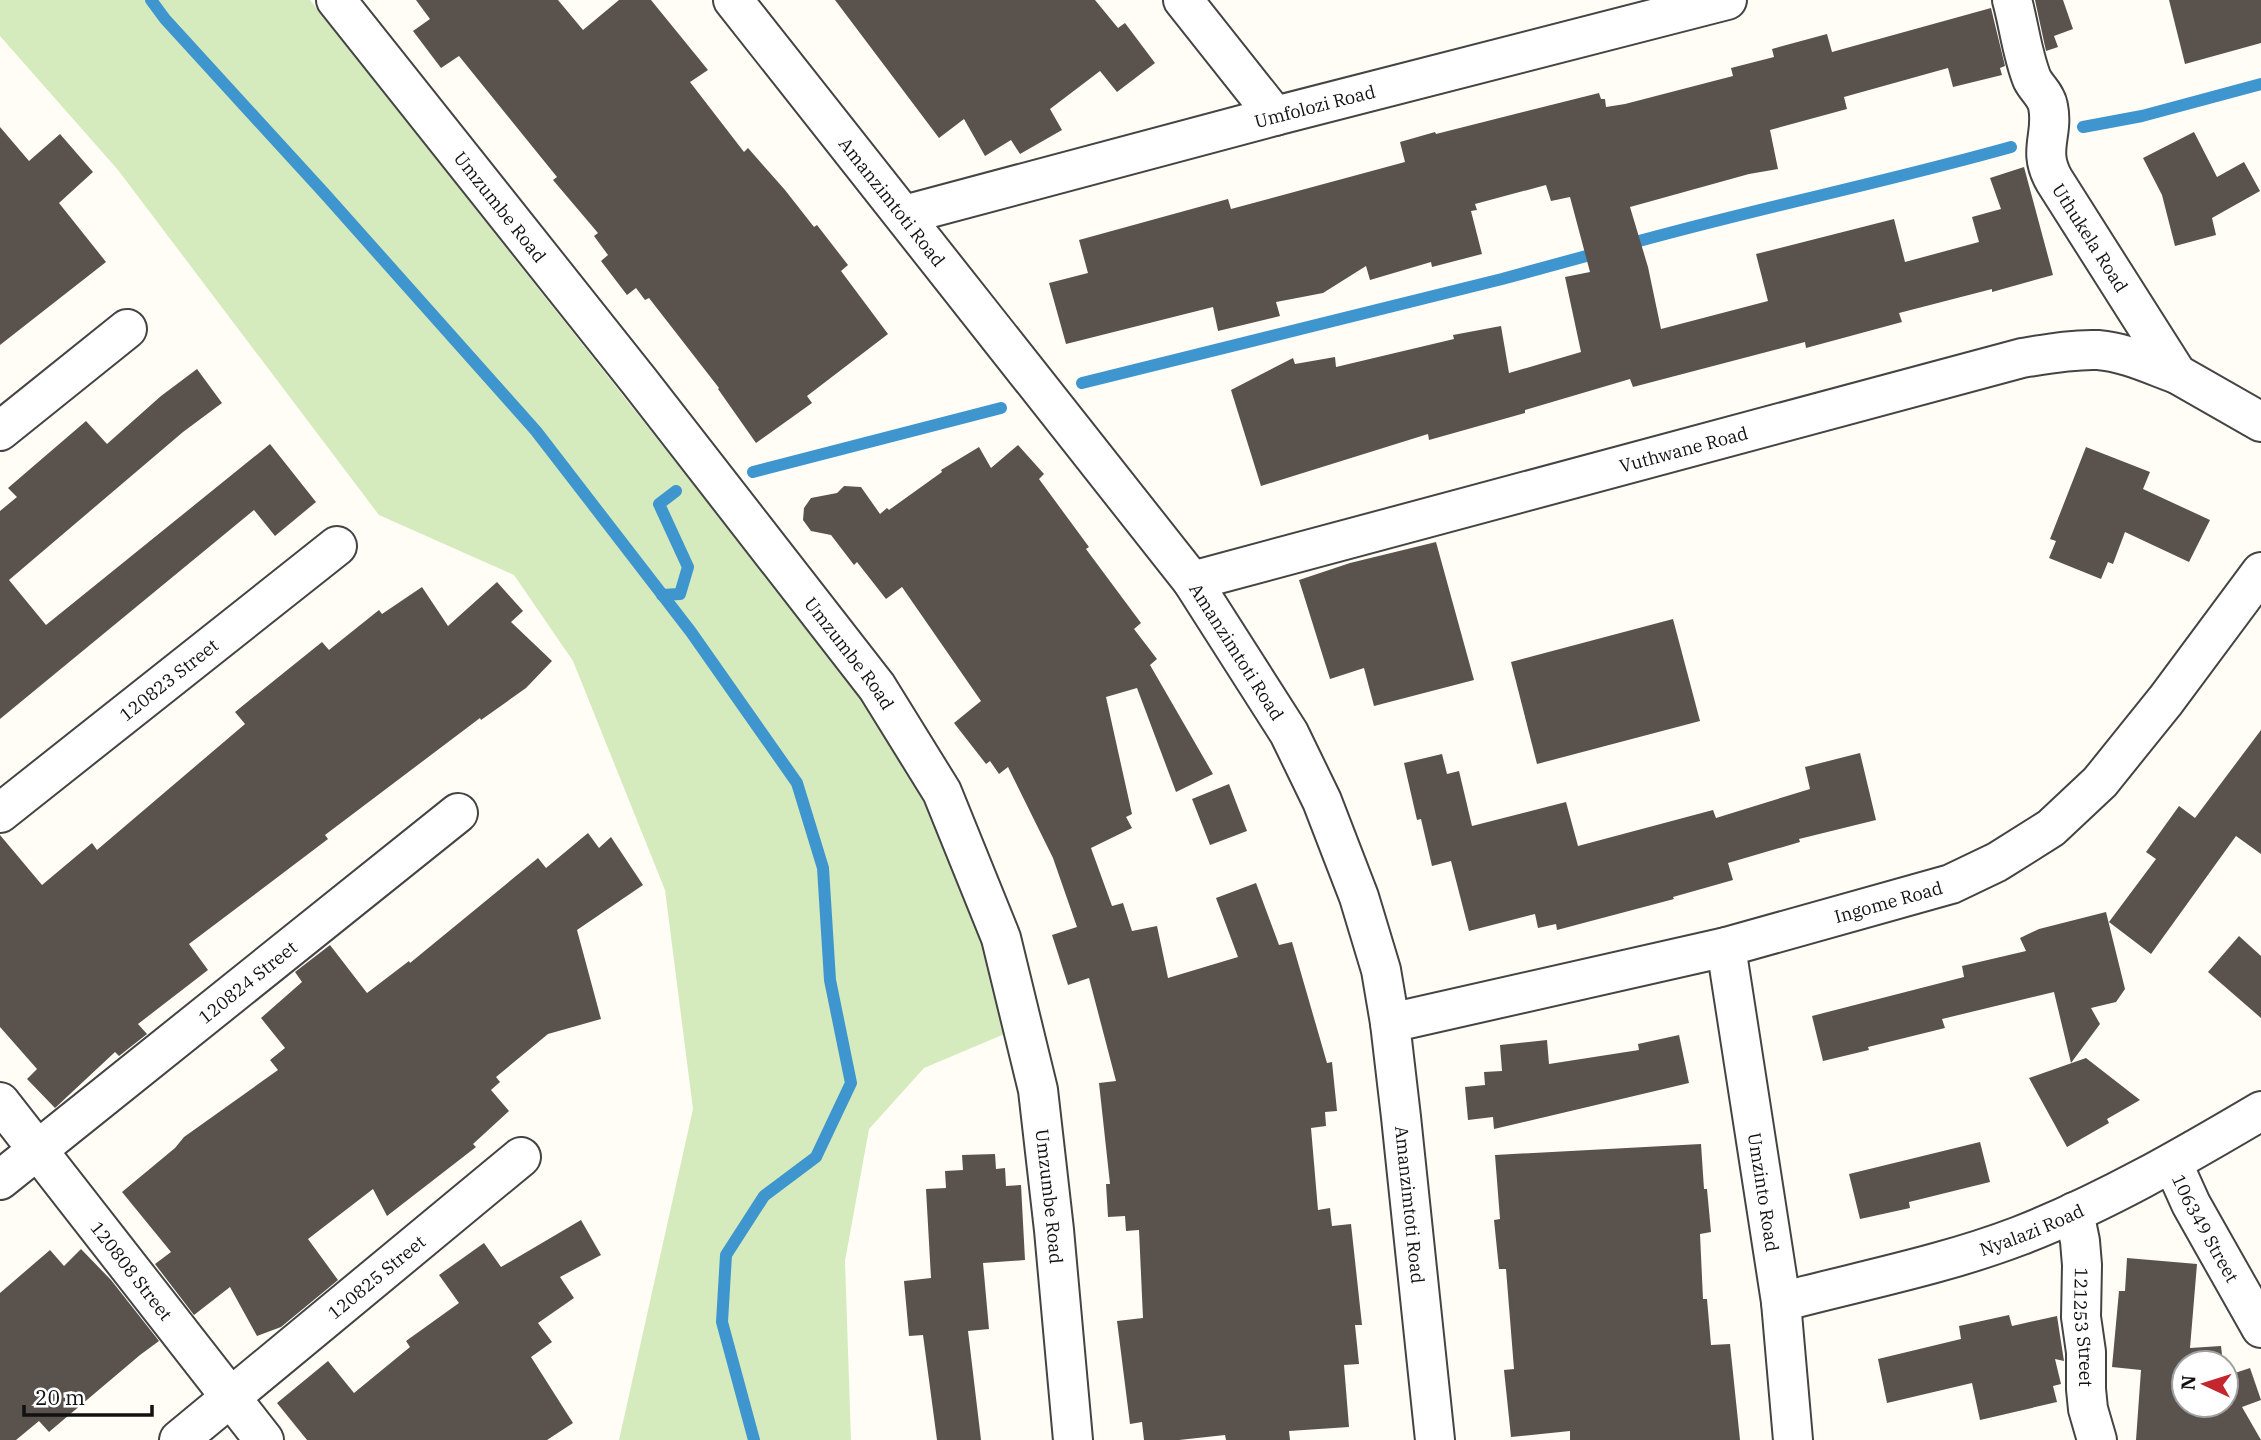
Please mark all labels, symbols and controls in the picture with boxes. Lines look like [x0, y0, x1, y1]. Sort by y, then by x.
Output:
street label: Umfolozi Road [1252, 79, 1378, 133]
street label: Amanzimtoti Road [834, 132, 951, 271]
street label: Umzumbe Road [449, 146, 552, 267]
street label: Uthukela Road [2048, 179, 2134, 296]
street label: Vuthwane Road [1617, 421, 1750, 477]
street label: Amanzimtoti Road [1185, 578, 1289, 724]
street label: Umzumbe Road [800, 592, 900, 714]
street label: 120823 Street [114, 633, 223, 726]
street label: Ingome Road [1831, 875, 1945, 928]
street label: 120824 Street [193, 935, 301, 1028]
street label: Amanzimtoti Road [1390, 1125, 1430, 1285]
street label: Umzumbe Road [1031, 1128, 1069, 1265]
street label: Umzinto Road [1743, 1131, 1785, 1253]
street label: 106349 Street [2168, 1170, 2244, 1286]
street label: Nyalazi Road [1976, 1198, 2087, 1261]
street label: 120808 Street [86, 1216, 178, 1325]
street label: 120825 Street [323, 1230, 430, 1324]
street label: 121253 Street [2069, 1267, 2098, 1387]
north arrow [2170, 1349, 2240, 1419]
scale bar [24, 1374, 152, 1418]
text: N [2176, 1374, 2201, 1391]
text: 20 m [35, 1383, 85, 1411]

